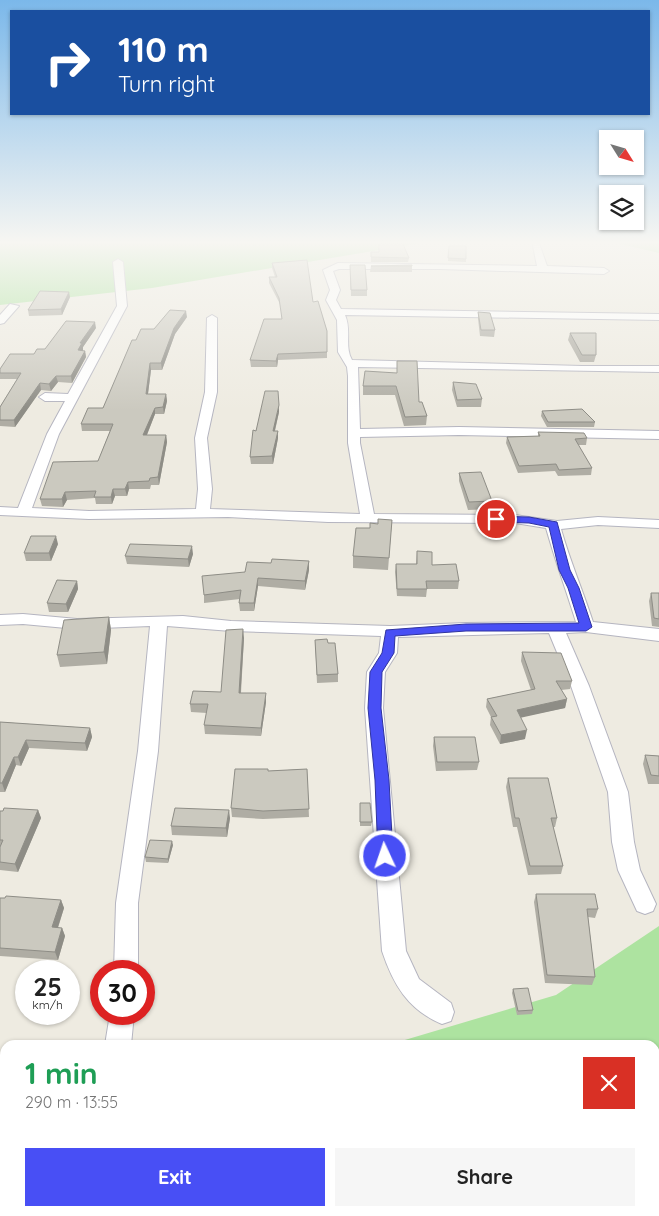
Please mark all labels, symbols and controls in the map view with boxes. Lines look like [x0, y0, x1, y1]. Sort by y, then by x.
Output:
text: 110 m [118, 27, 209, 71]
icon: right [35, 30, 100, 95]
text: Turn right [118, 70, 215, 98]
north arrow [599, 130, 644, 175]
map controls [599, 130, 644, 230]
button: layers [599, 185, 644, 230]
pin [475, 498, 517, 540]
icon: arrive [482, 505, 510, 533]
position arrow [358, 829, 410, 881]
speed limit sign: 30 [90, 960, 155, 1025]
text: 25 [33, 971, 62, 1002]
text: km/h [32, 997, 63, 1012]
text: 1 min [25, 1054, 98, 1092]
button: close [583, 1057, 635, 1109]
text: 290 m · 13:55 [25, 1092, 118, 1112]
button: Exit [25, 1148, 325, 1206]
button: Share [335, 1148, 635, 1206]

